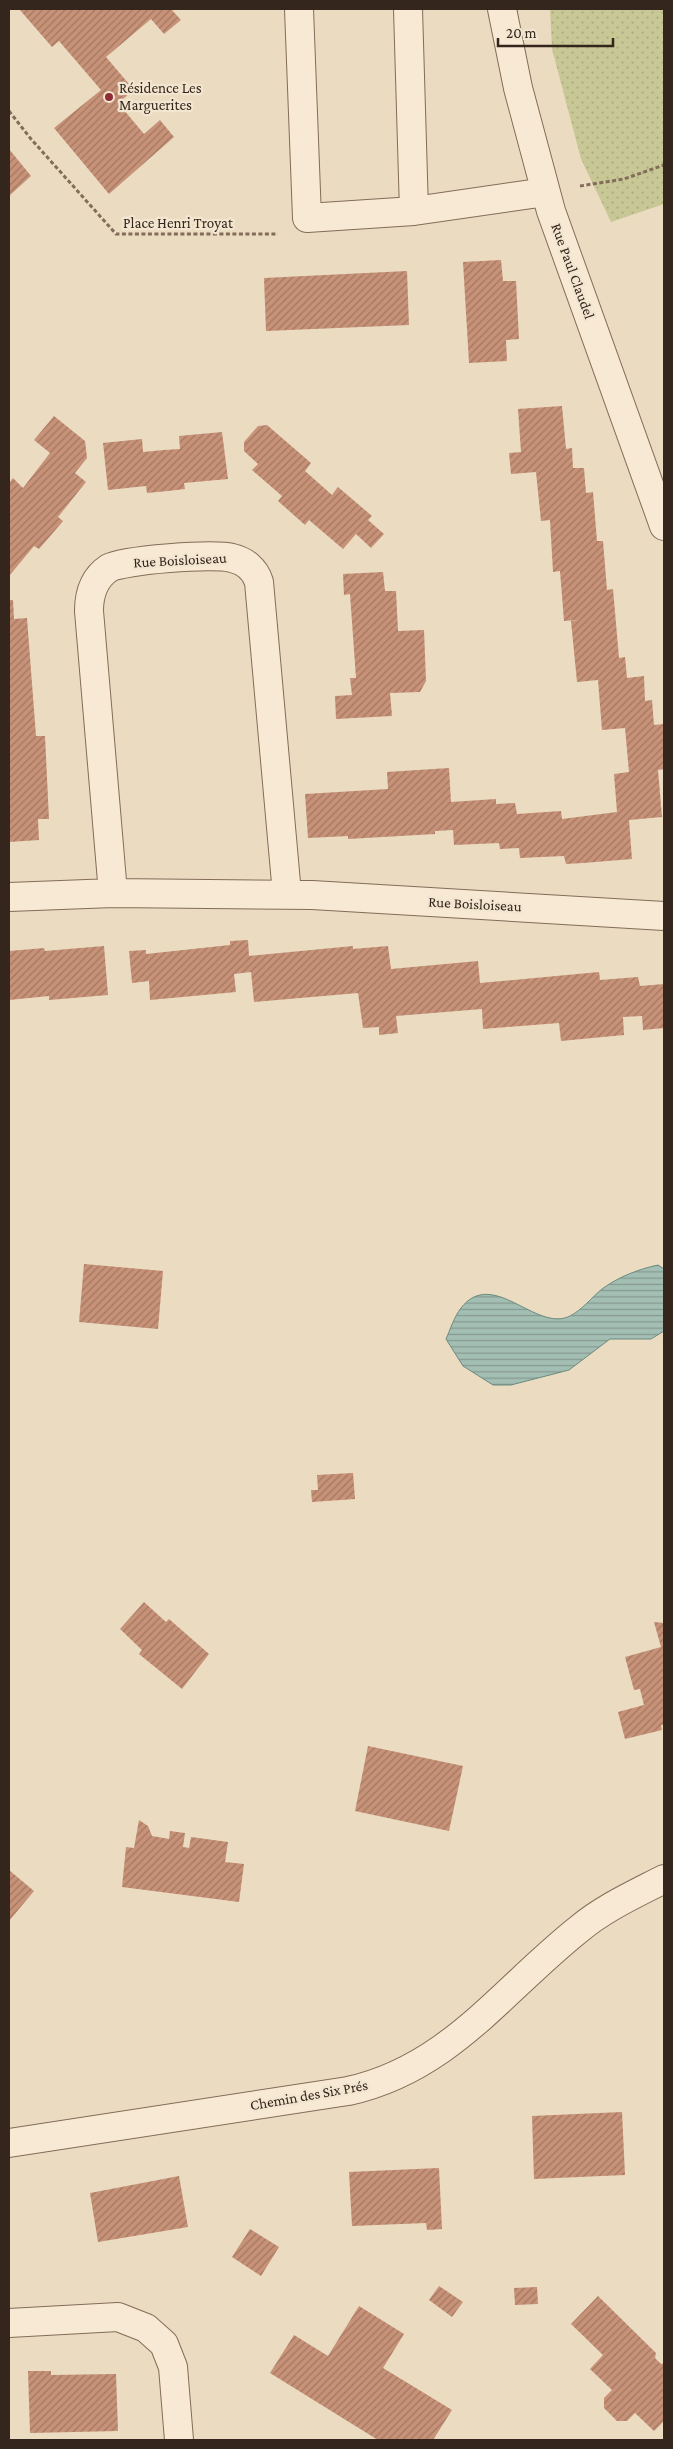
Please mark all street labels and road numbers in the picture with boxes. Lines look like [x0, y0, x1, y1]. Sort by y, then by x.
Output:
street label: Place Henri Troyat [123, 215, 234, 232]
street label: Rue Paul Claudel [548, 221, 598, 321]
street label: Rue Boisloiseau [133, 550, 227, 570]
street label: Rue Boisloiseau [428, 894, 522, 914]
street label: Chemin des Six Prés [249, 2077, 369, 2113]

